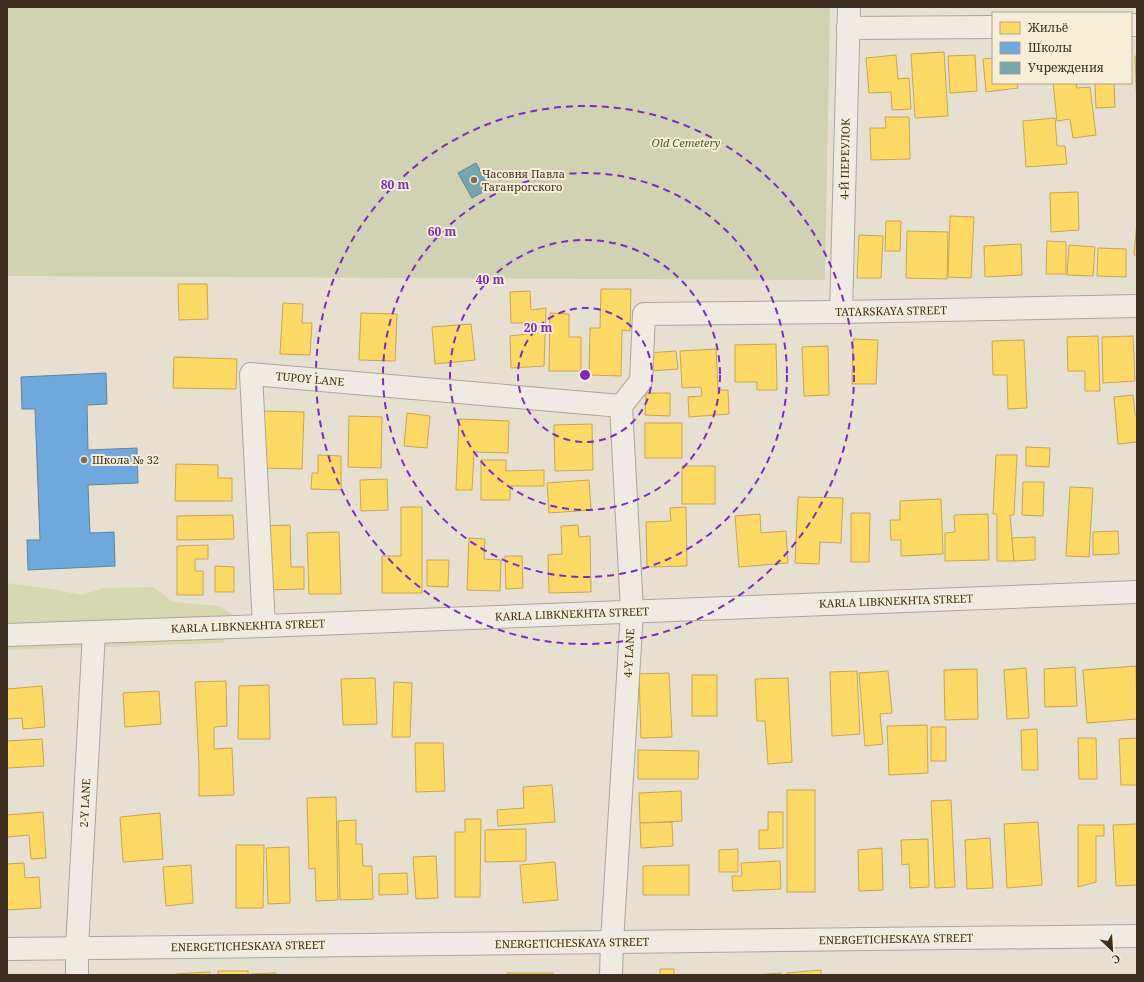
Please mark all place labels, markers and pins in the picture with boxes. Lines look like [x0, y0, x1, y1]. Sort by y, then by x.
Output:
place label: Часовня Павла Таганрогского [482, 166, 565, 194]
marker: Часовня Павла Таганрогского [469, 175, 479, 185]
centre of rings [578, 368, 592, 382]
place label: Школа № 32 [92, 452, 159, 467]
marker: Школа № 32 [79, 455, 89, 465]

